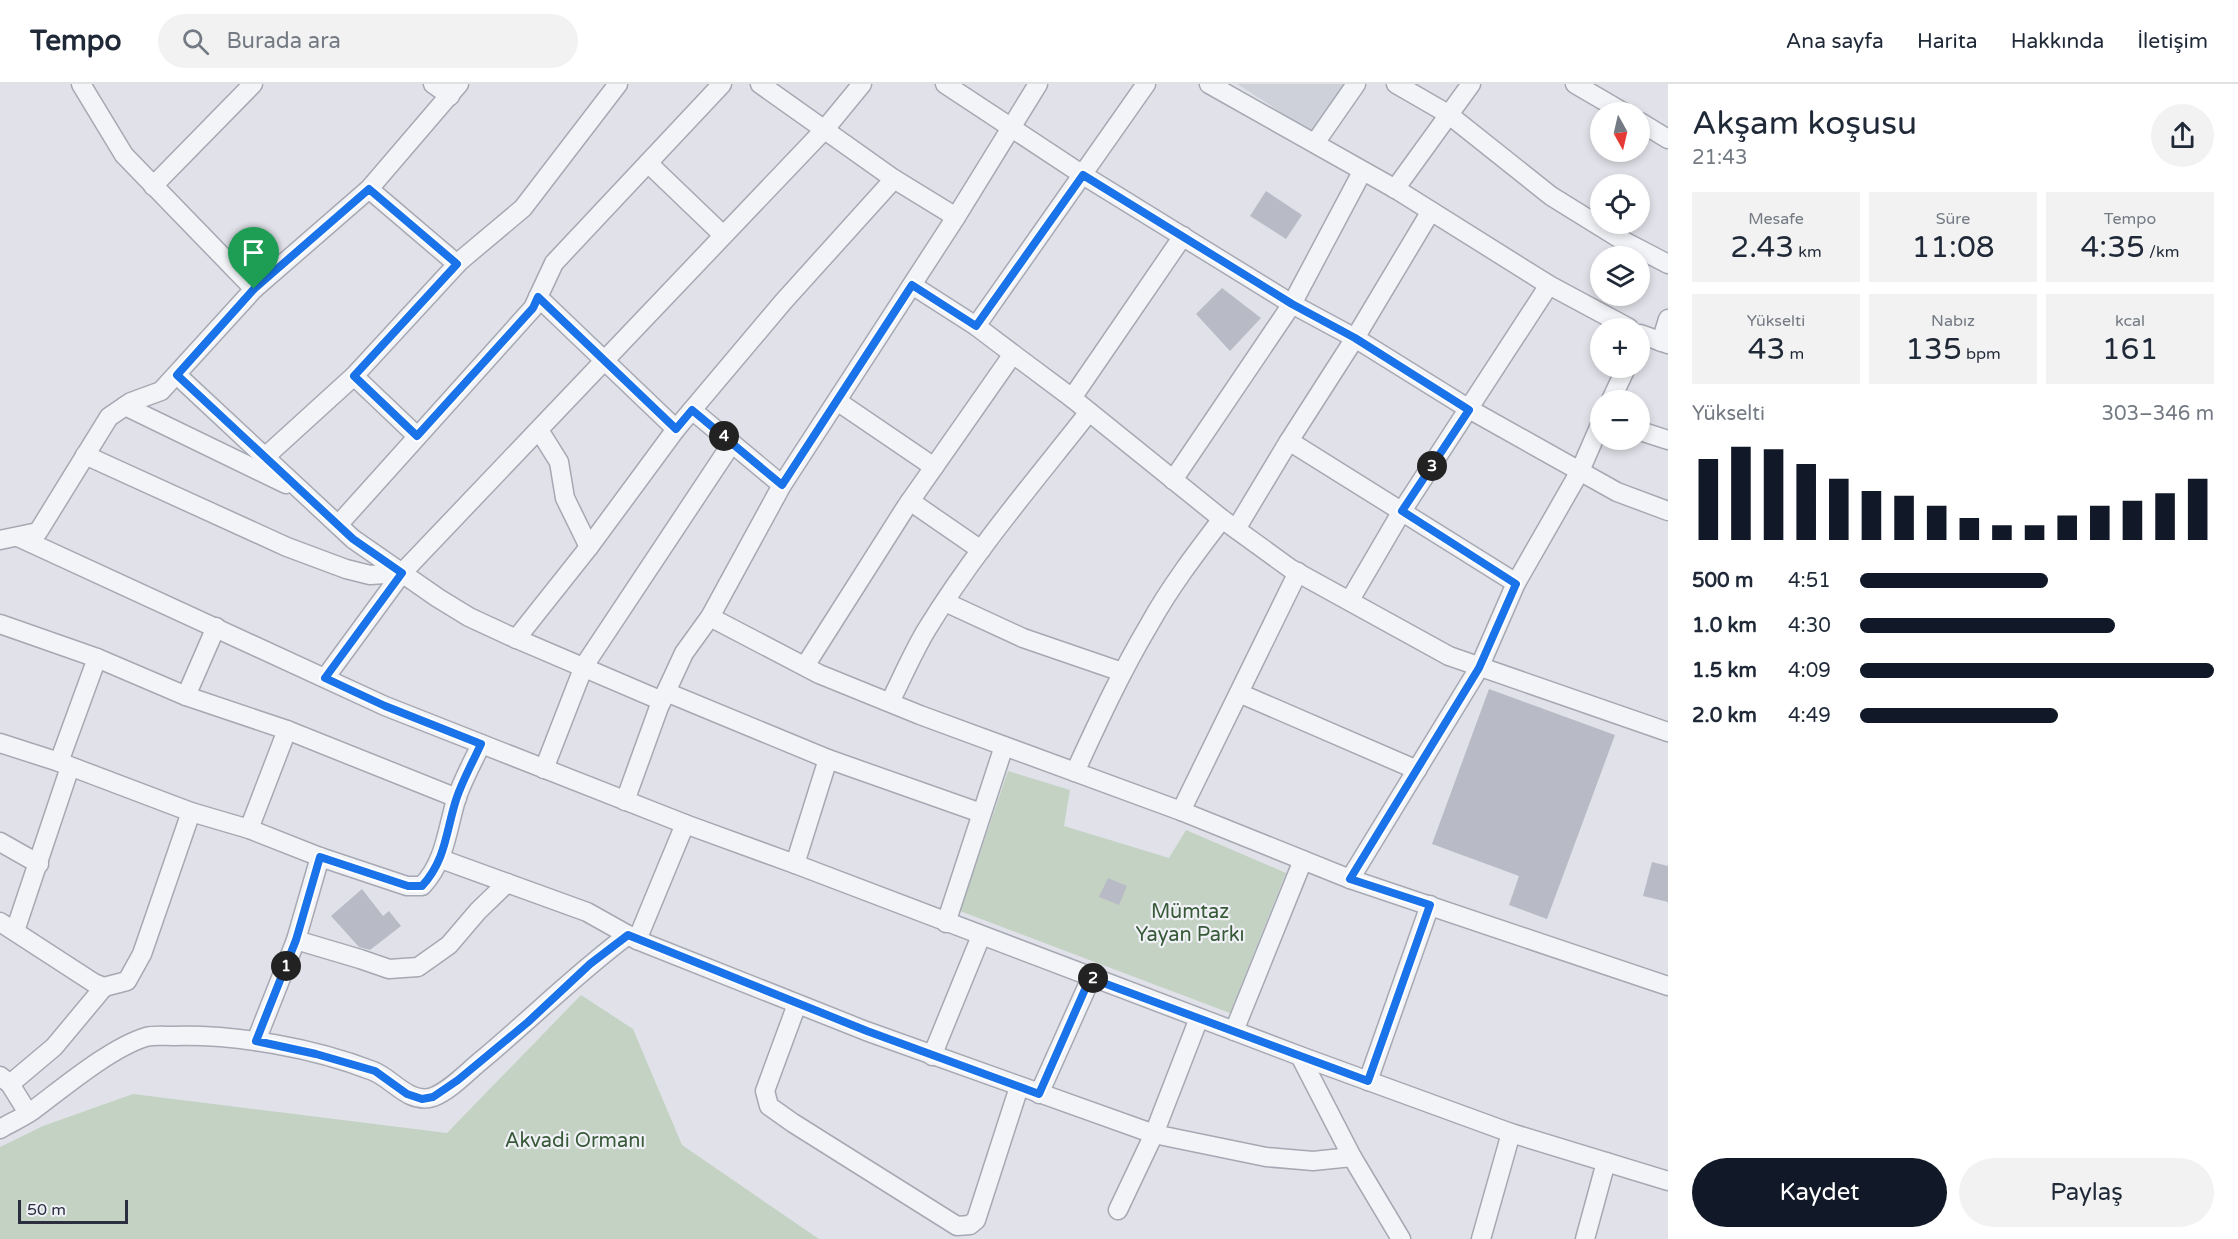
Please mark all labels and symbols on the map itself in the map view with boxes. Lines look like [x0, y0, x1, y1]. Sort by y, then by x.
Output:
north arrow [1590, 102, 1650, 162]
pin [228, 227, 279, 289]
pin: 4 [709, 421, 739, 451]
pin: 3 [1417, 451, 1447, 481]
park label: Mümtaz Yayan Parkı [1135, 900, 1245, 947]
pin: 1 [271, 951, 301, 981]
pin: 2 [1078, 963, 1108, 993]
park label: Akvadi Ormanı [505, 1129, 645, 1153]
scale bar [18, 1197, 128, 1224]

